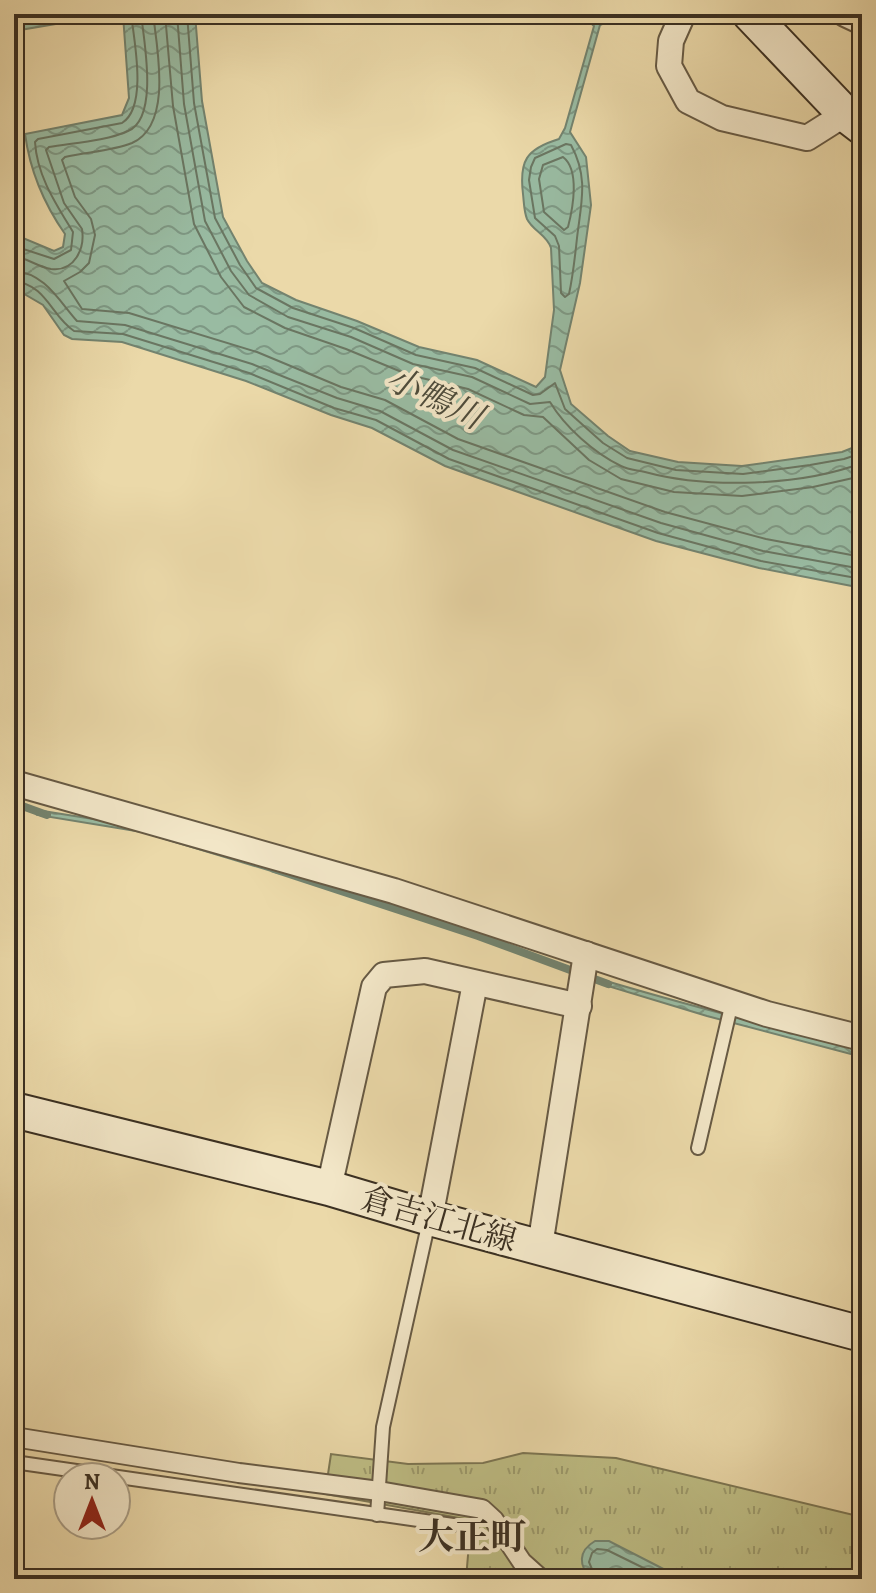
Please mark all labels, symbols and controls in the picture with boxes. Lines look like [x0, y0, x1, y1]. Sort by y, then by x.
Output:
water label: 小鴨川 [379, 355, 495, 442]
street label: 倉吉江北線 [356, 1176, 522, 1262]
north arrow [52, 1461, 132, 1541]
text: N [84, 1467, 100, 1497]
district label: 大正町 [418, 1512, 526, 1561]

